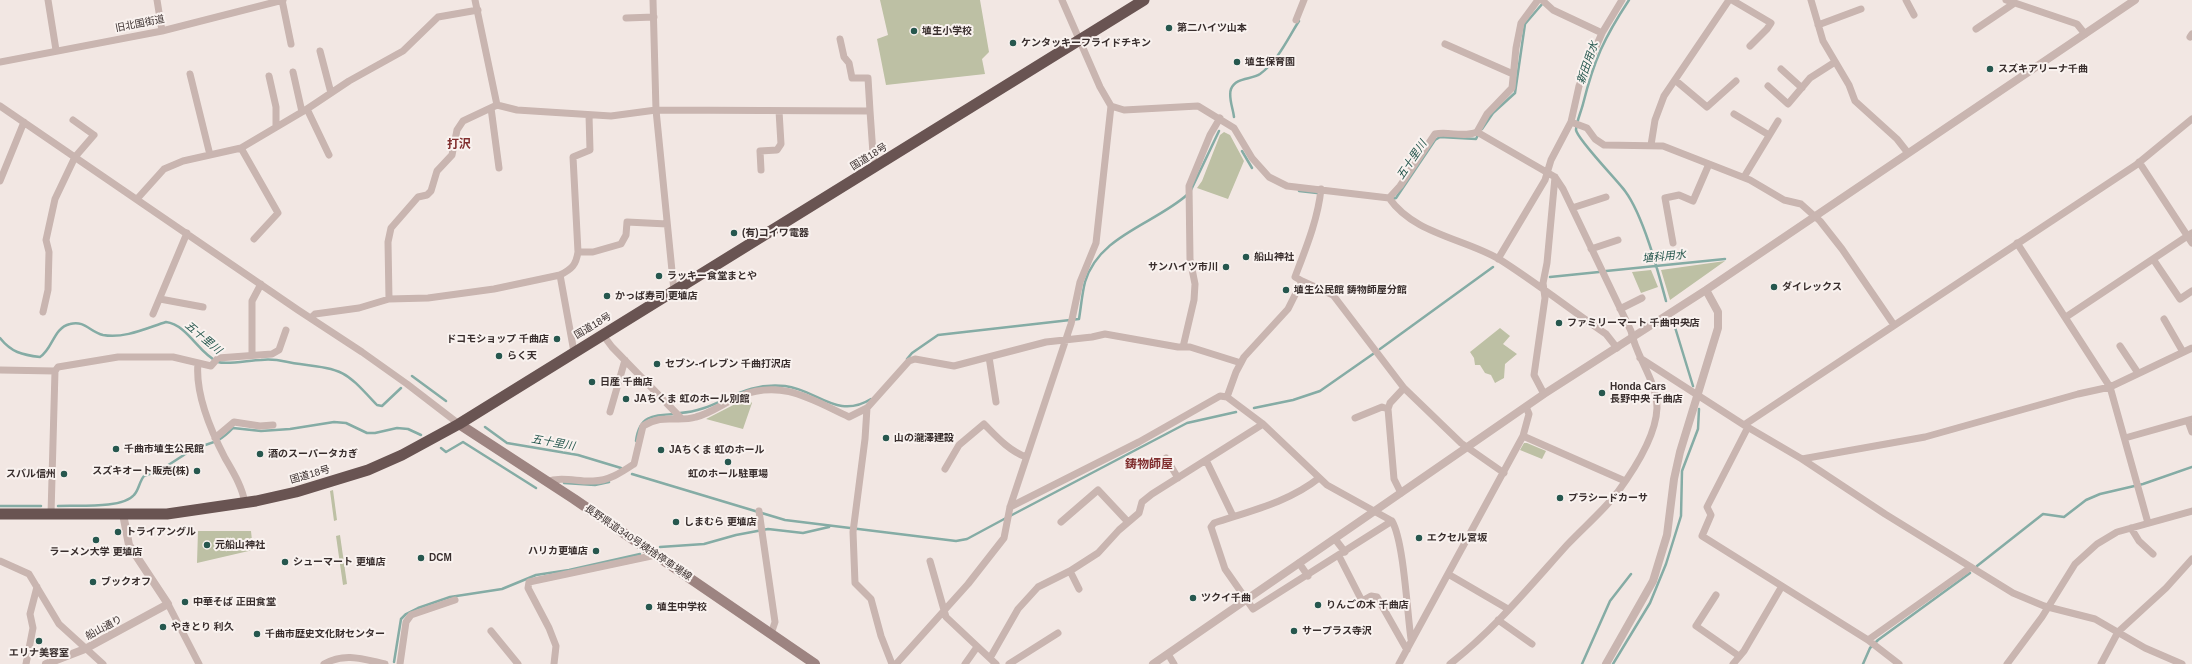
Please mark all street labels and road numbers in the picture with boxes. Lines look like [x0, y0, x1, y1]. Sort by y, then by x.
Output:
street label: 旧北国街道 [114, 13, 166, 35]
street label: 国道18号 [848, 141, 890, 173]
street label: 国道18号 [572, 310, 614, 342]
street label: 国道18号 [289, 464, 331, 486]
street label: 長野県道340号姨捨停車場線 [582, 503, 694, 583]
street label: 船山通り [84, 613, 124, 643]

